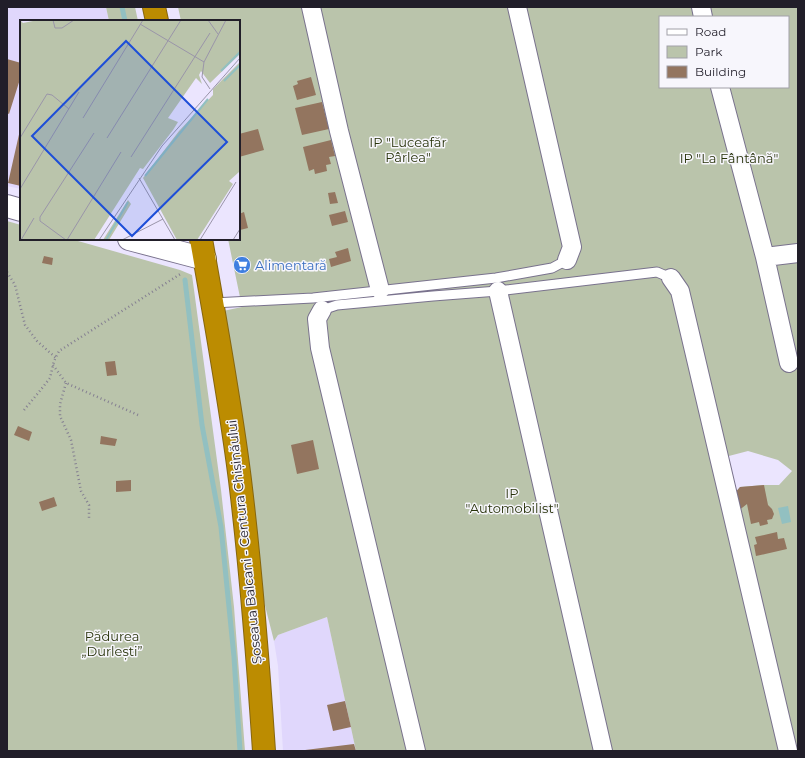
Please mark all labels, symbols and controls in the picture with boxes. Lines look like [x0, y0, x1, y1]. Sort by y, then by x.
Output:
legend [659, 16, 789, 88]
inset map [20, 20, 240, 240]
text: Road [695, 24, 726, 39]
text: Park [695, 44, 723, 59]
text: Building [695, 64, 746, 79]
park label: IP "Luceafăr Pârlea" [369, 134, 447, 165]
park label: IP "La Fântână" [680, 150, 778, 166]
supermarket icon: Alimentară [232, 255, 252, 275]
place label: Alimentară [255, 257, 327, 273]
street label: Șoseaua Balcani - Centura Chișinăului [223, 419, 267, 665]
park label: IP "Automobilist" [465, 485, 559, 516]
park label: Pădurea „Durlești” [82, 628, 143, 661]

